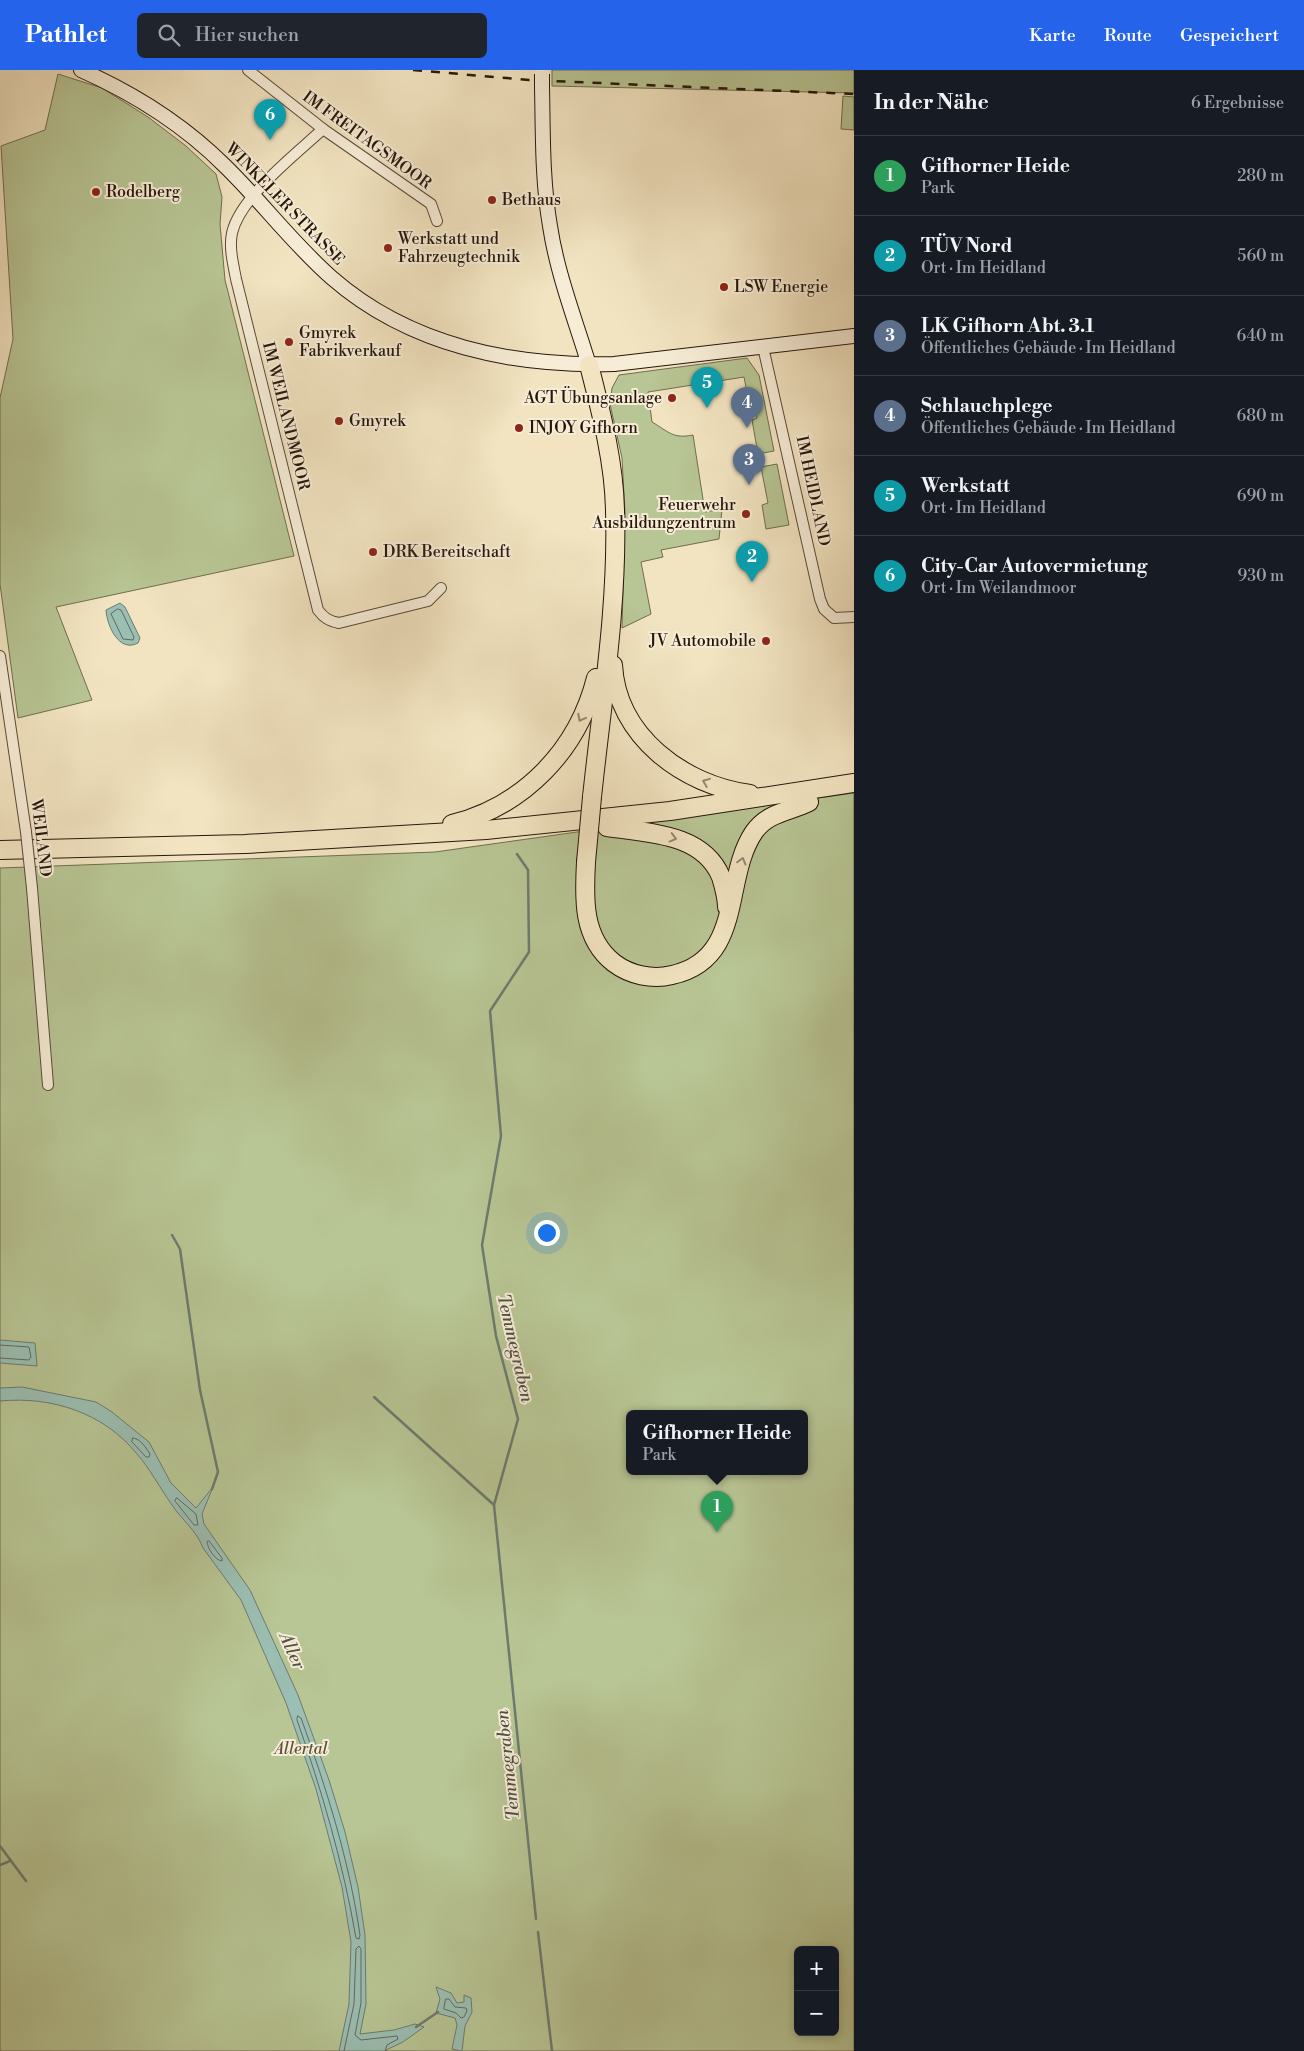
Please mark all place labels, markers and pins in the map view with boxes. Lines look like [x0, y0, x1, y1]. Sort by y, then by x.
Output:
pin: 6 [254, 99, 286, 140]
place label: Rodelberg [106, 182, 181, 202]
marker: Rodelberg [90, 186, 102, 198]
place label: Bethaus [501, 190, 561, 210]
marker: Bethaus [486, 194, 498, 206]
place label: Werkstatt und Fahrzeugtechnik [397, 229, 521, 267]
marker: Werkstatt und Fahrzeugtechnik [382, 242, 394, 254]
place label: LSW Energie [734, 277, 828, 297]
marker: LSW Energie [718, 281, 730, 293]
place label: Gmyrek Fabrikverkauf [299, 323, 402, 361]
marker: Gmyrek Fabrikverkauf [283, 336, 295, 348]
pin: 5 [691, 367, 723, 408]
place label: AGT Übungsanlage [523, 386, 662, 408]
pin: 4 [731, 387, 763, 428]
marker: AGT Übungsanlage [666, 392, 678, 404]
place label: Gmyrek [349, 411, 407, 431]
marker: Gmyrek [333, 415, 345, 427]
place label: INJOY Gifhorn [529, 418, 638, 438]
marker: INJOY Gifhorn [513, 422, 525, 434]
pin: 3 [733, 444, 765, 485]
place label: Feuerwehr Ausbildungzentrum [591, 495, 736, 533]
marker: Feuerwehr Ausbildungzentrum [740, 508, 752, 520]
pin: 2 [736, 541, 768, 582]
place label: DRK Bereitschaft [383, 542, 511, 562]
marker: DRK Bereitschaft [367, 546, 379, 558]
place label: JV Automobile [648, 631, 756, 651]
marker: JV Automobile [760, 635, 772, 647]
pin: 1 [701, 1491, 733, 1532]

